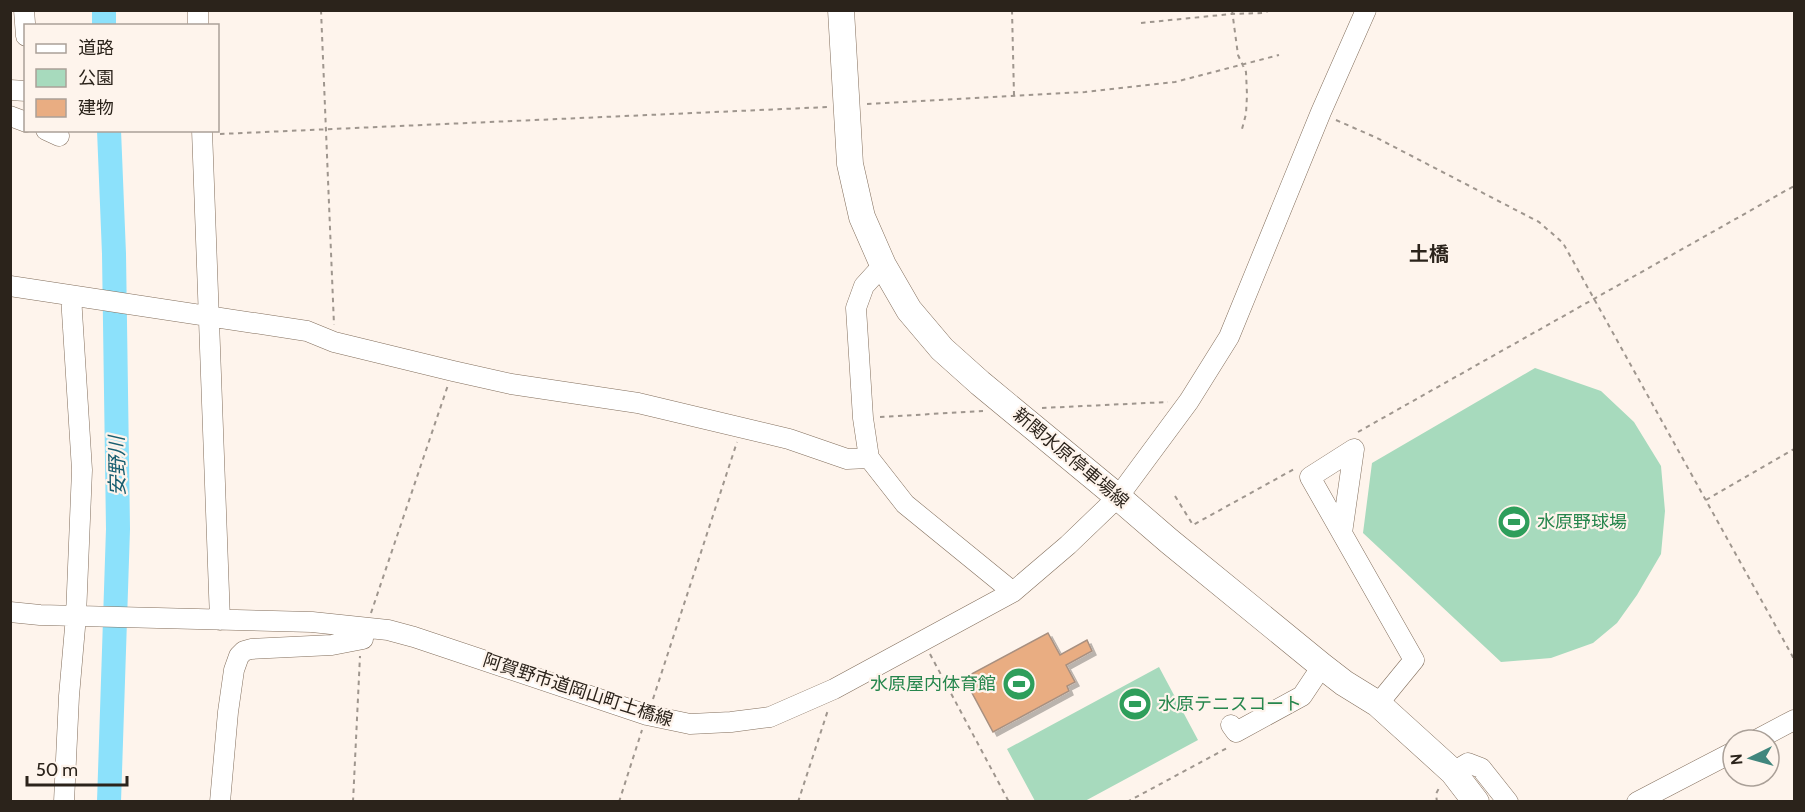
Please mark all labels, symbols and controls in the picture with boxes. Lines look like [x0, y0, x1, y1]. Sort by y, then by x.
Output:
legend [24, 24, 219, 132]
text: 道路 [78, 37, 114, 59]
text: 公園 [78, 67, 114, 89]
text: 建物 [78, 97, 114, 119]
district label: 土橋 [1409, 242, 1449, 266]
street label: 新関水原停車場線 [1009, 403, 1133, 513]
water label: 安野川 [104, 434, 130, 496]
sports icon: 水原野球場 [1496, 504, 1532, 540]
place label: 水原野球場 [1537, 511, 1627, 533]
street label: 阿賀野市道岡山町土橋線 [480, 649, 676, 731]
sports icon: 水原屋内体育館 [1001, 666, 1037, 702]
place label: 水原屋内体育館 [870, 673, 996, 695]
sports icon: 水原テニスコート [1117, 686, 1153, 722]
place label: 水原テニスコート [1158, 693, 1302, 715]
north arrow [1721, 728, 1781, 788]
scale bar [27, 749, 128, 787]
text: N [1727, 753, 1747, 766]
text: 50 m [36, 759, 78, 781]

